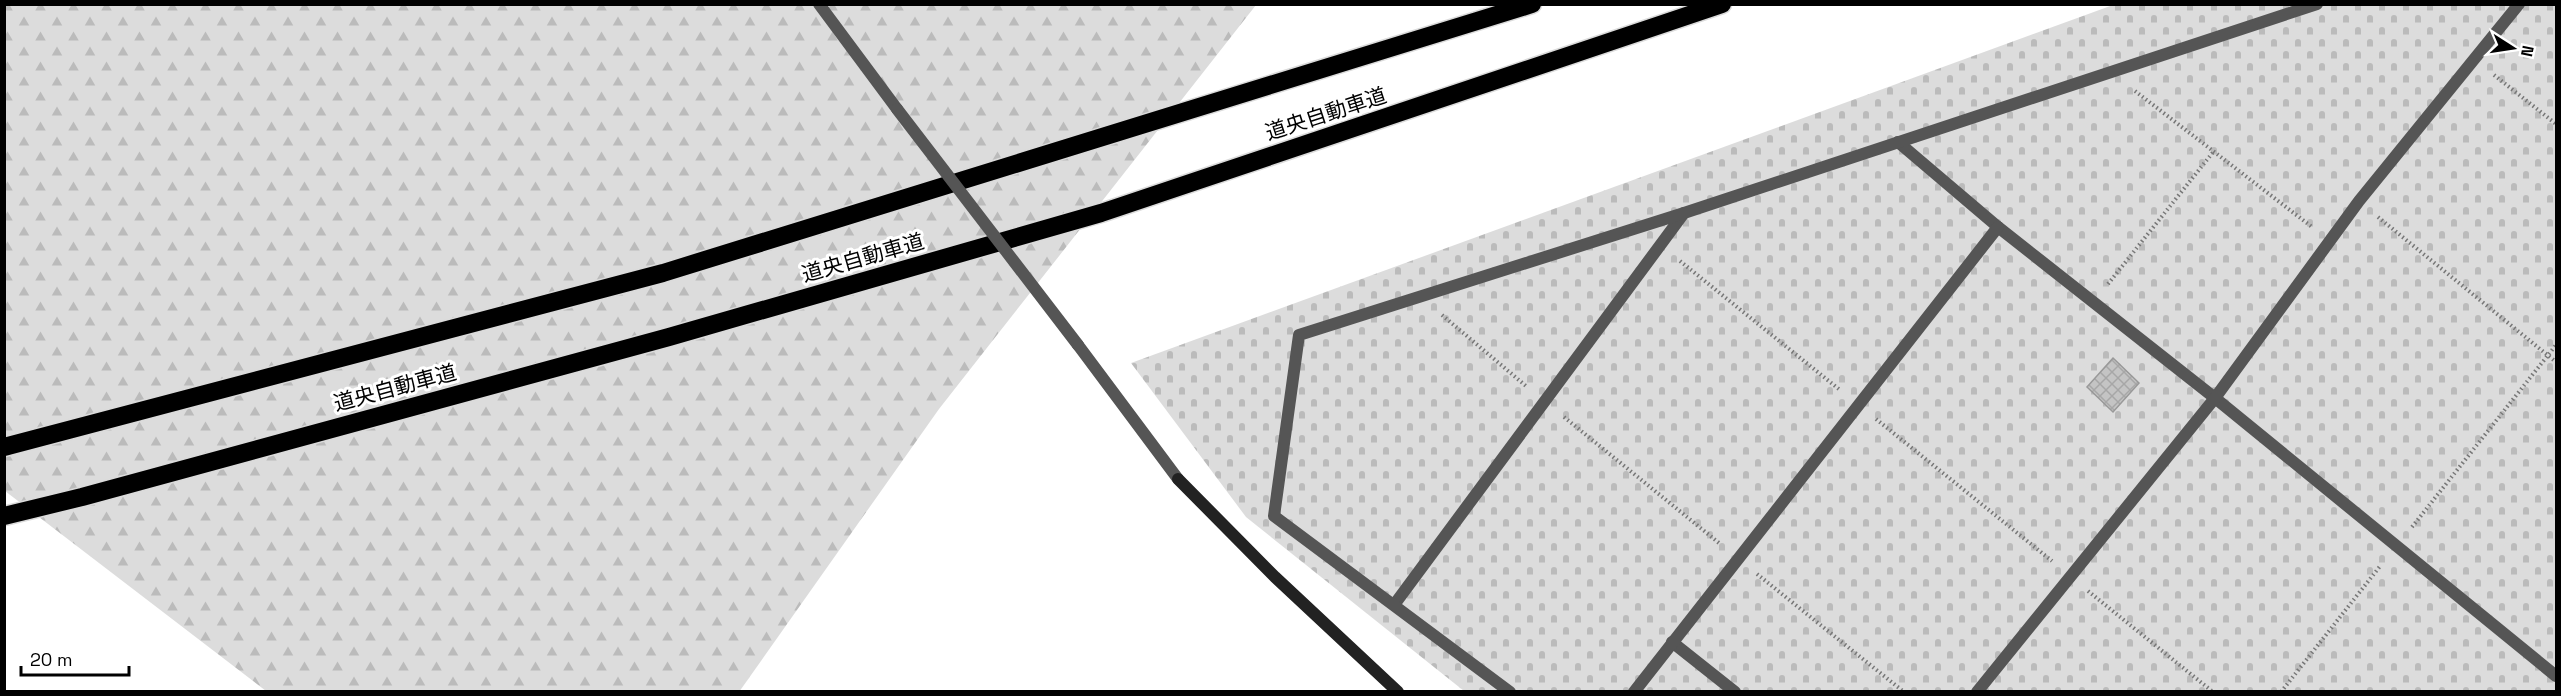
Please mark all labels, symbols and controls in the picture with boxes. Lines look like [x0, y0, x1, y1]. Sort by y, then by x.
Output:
north arrow [2483, 18, 2543, 78]
text: N [2516, 44, 2539, 58]
street label: 道央自動車道 [1262, 81, 1390, 146]
street label: 道央自動車道 [799, 227, 927, 288]
street label: 道央自動車道 [331, 358, 459, 417]
scale bar [21, 639, 129, 677]
text: 20 m [30, 648, 73, 671]

